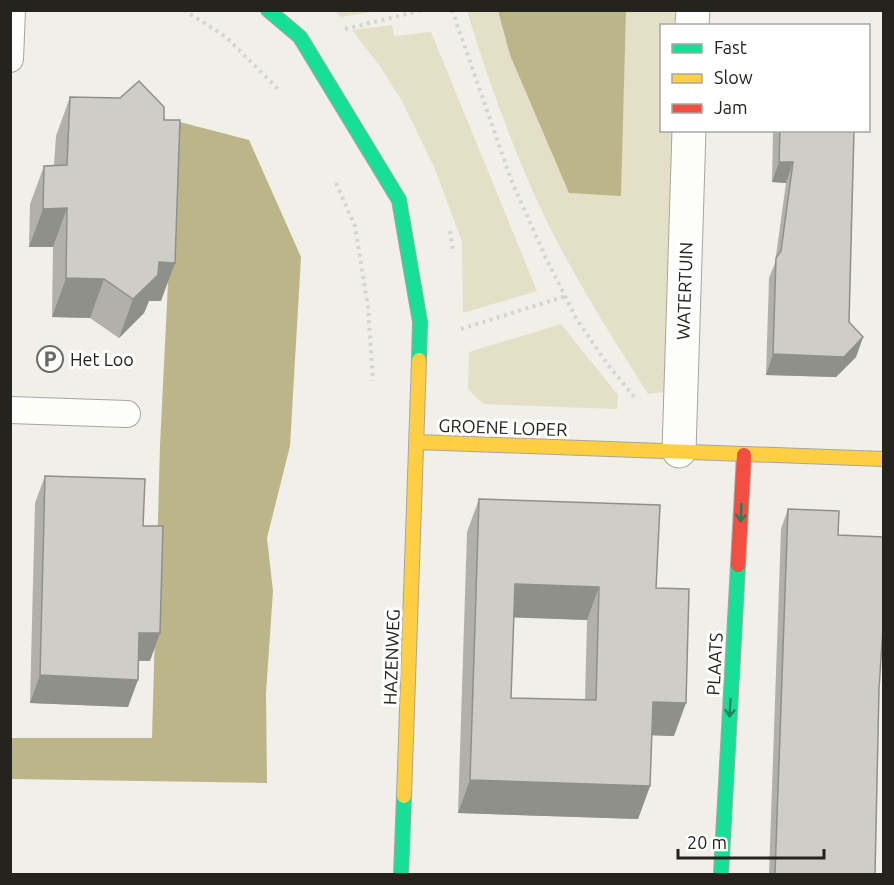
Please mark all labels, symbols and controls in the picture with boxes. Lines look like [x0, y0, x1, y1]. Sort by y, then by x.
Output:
legend [660, 24, 870, 132]
text: Fast [714, 37, 747, 57]
text: Slow [714, 67, 753, 87]
text: Jam [714, 97, 748, 117]
street label: WATERTUIN [672, 242, 696, 340]
parking icon: Het Loo [35, 344, 65, 374]
place label: Het Loo [70, 349, 134, 369]
street label: GROENE LOPER [438, 415, 568, 439]
one-way arrow [735, 503, 746, 523]
street label: HAZENWEG [379, 609, 403, 705]
street label: PLAATS [702, 632, 726, 696]
one-way arrow [724, 697, 735, 717]
scale bar [678, 822, 824, 860]
text: 20 m [687, 832, 727, 852]

